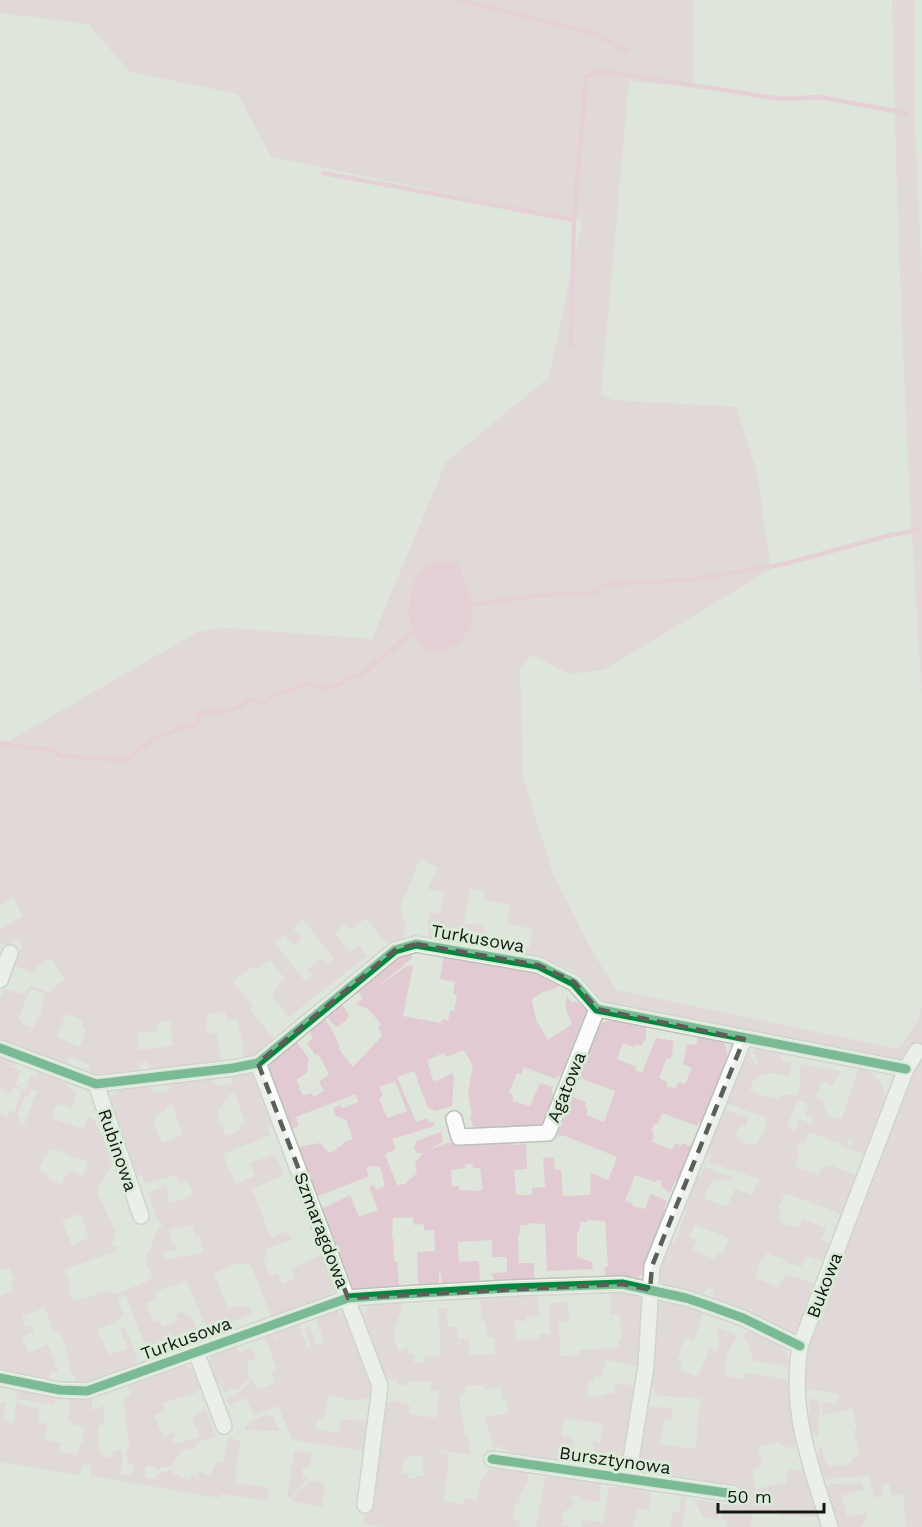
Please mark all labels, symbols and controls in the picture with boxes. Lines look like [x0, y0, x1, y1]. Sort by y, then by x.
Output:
street label: Turkusowa [430, 919, 526, 957]
street label: Agatowa [542, 1049, 590, 1125]
street label: Rubinowa [94, 1106, 142, 1194]
street label: Szmaragdowa [290, 1169, 354, 1291]
street label: Bukowa [802, 1249, 846, 1321]
street label: Turkusowa [138, 1312, 234, 1364]
street label: Bursztynowa [558, 1442, 672, 1478]
scale bar [718, 1476, 824, 1514]
text: 50 m [727, 1486, 772, 1507]

